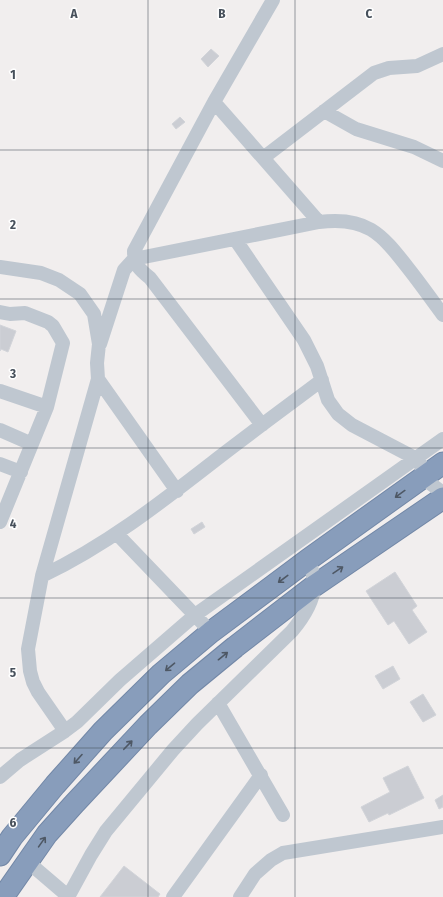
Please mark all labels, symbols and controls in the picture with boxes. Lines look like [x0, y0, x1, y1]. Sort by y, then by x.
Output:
text: A [69, 6, 78, 21]
text: B [218, 6, 226, 21]
text: C [366, 6, 373, 21]
text: 1 [10, 67, 16, 82]
text: 2 [9, 217, 16, 232]
text: 3 [9, 366, 16, 381]
one-way arrow [395, 490, 406, 498]
text: 4 [10, 516, 17, 531]
one-way arrow [332, 566, 343, 574]
one-way arrow [278, 574, 289, 583]
one-way arrow [218, 652, 229, 661]
one-way arrow [164, 663, 175, 672]
text: 5 [10, 665, 16, 680]
one-way arrow [123, 740, 133, 750]
one-way arrow [73, 754, 83, 764]
text: 6 [10, 815, 17, 830]
one-way arrow [38, 837, 46, 848]

